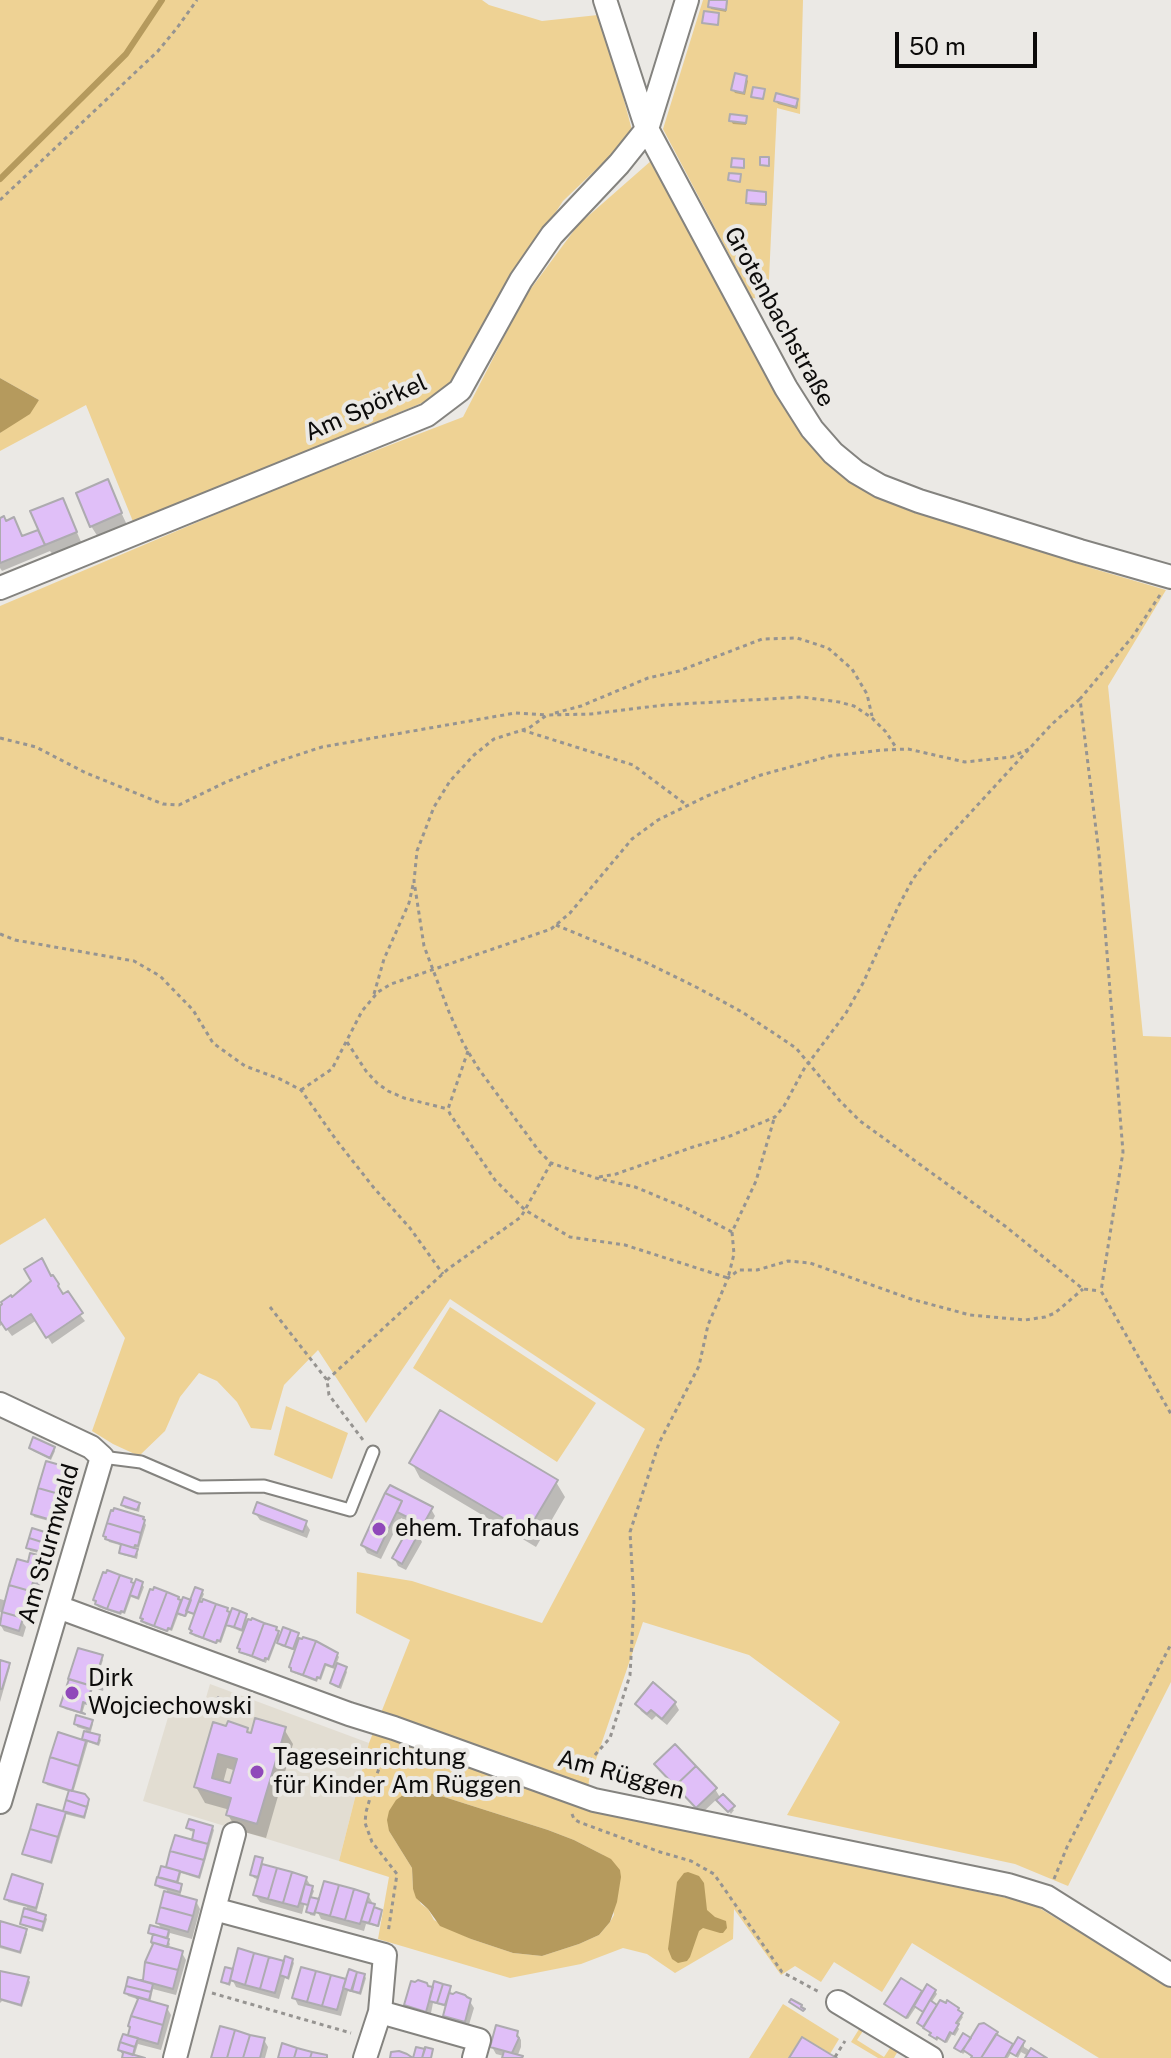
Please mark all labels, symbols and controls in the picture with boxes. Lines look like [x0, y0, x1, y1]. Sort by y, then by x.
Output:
scale bar [899, 16, 1041, 66]
text: 50 m [909, 32, 966, 60]
street label: Grotenbachstraße [718, 222, 840, 412]
street label: Am Spörkel [300, 368, 432, 448]
street label: Am Sturmwald [12, 1461, 86, 1627]
place label: ehem. Trafohaus [395, 1515, 579, 1543]
marker: ehem. Trafohaus [370, 1520, 388, 1538]
place label: Dirk Wojciechowski [88, 1665, 252, 1721]
marker: Dirk Wojciechowski [63, 1684, 81, 1702]
place label: Tageseinrichtung für Kinder Am Rüggen [273, 1744, 521, 1800]
street label: Am Rüggen [554, 1744, 688, 1806]
marker: Tageseinrichtung für Kinder Am Rüggen [248, 1763, 266, 1781]

